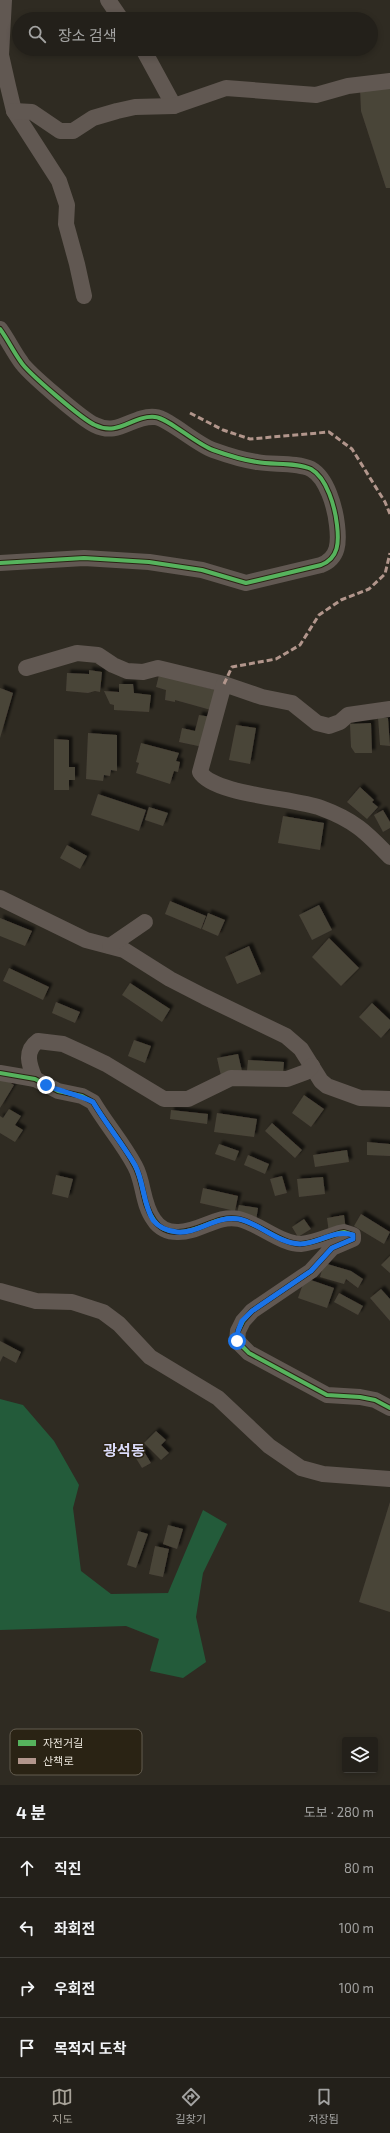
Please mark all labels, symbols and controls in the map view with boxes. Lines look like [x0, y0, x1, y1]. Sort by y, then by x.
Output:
search box [12, 12, 378, 56]
icon: search [26, 23, 48, 45]
text: 장소 검색 [58, 26, 117, 44]
route end [37, 1076, 55, 1094]
route start [228, 1332, 246, 1350]
district label: 광석동 [103, 1441, 145, 1459]
legend [10, 1729, 142, 1775]
text: 자전거길 [43, 1736, 83, 1749]
map controls [342, 1737, 378, 1773]
button: layers [342, 1737, 378, 1773]
text: 산책로 [43, 1754, 73, 1767]
text: 4 분 [16, 1802, 46, 1822]
text: 도보 · 280 m [304, 1804, 374, 1820]
icon: ahead [16, 1857, 38, 1879]
text: 직진 [54, 1859, 82, 1877]
text: 80 m [344, 1860, 374, 1876]
icon: left [16, 1917, 38, 1939]
text: 좌회전 [54, 1919, 95, 1937]
text: 100 m [339, 1920, 374, 1936]
icon: right [16, 1977, 38, 1999]
text: 우회전 [54, 1979, 95, 1997]
text: 100 m [339, 1980, 374, 1996]
icon: arrive [16, 2037, 38, 2059]
text: 목적지 도착 [54, 2039, 126, 2057]
tab: 지도 [51, 2086, 73, 2126]
tab: 길찾기 [176, 2086, 206, 2126]
tab: 저장됨 [308, 2086, 339, 2126]

